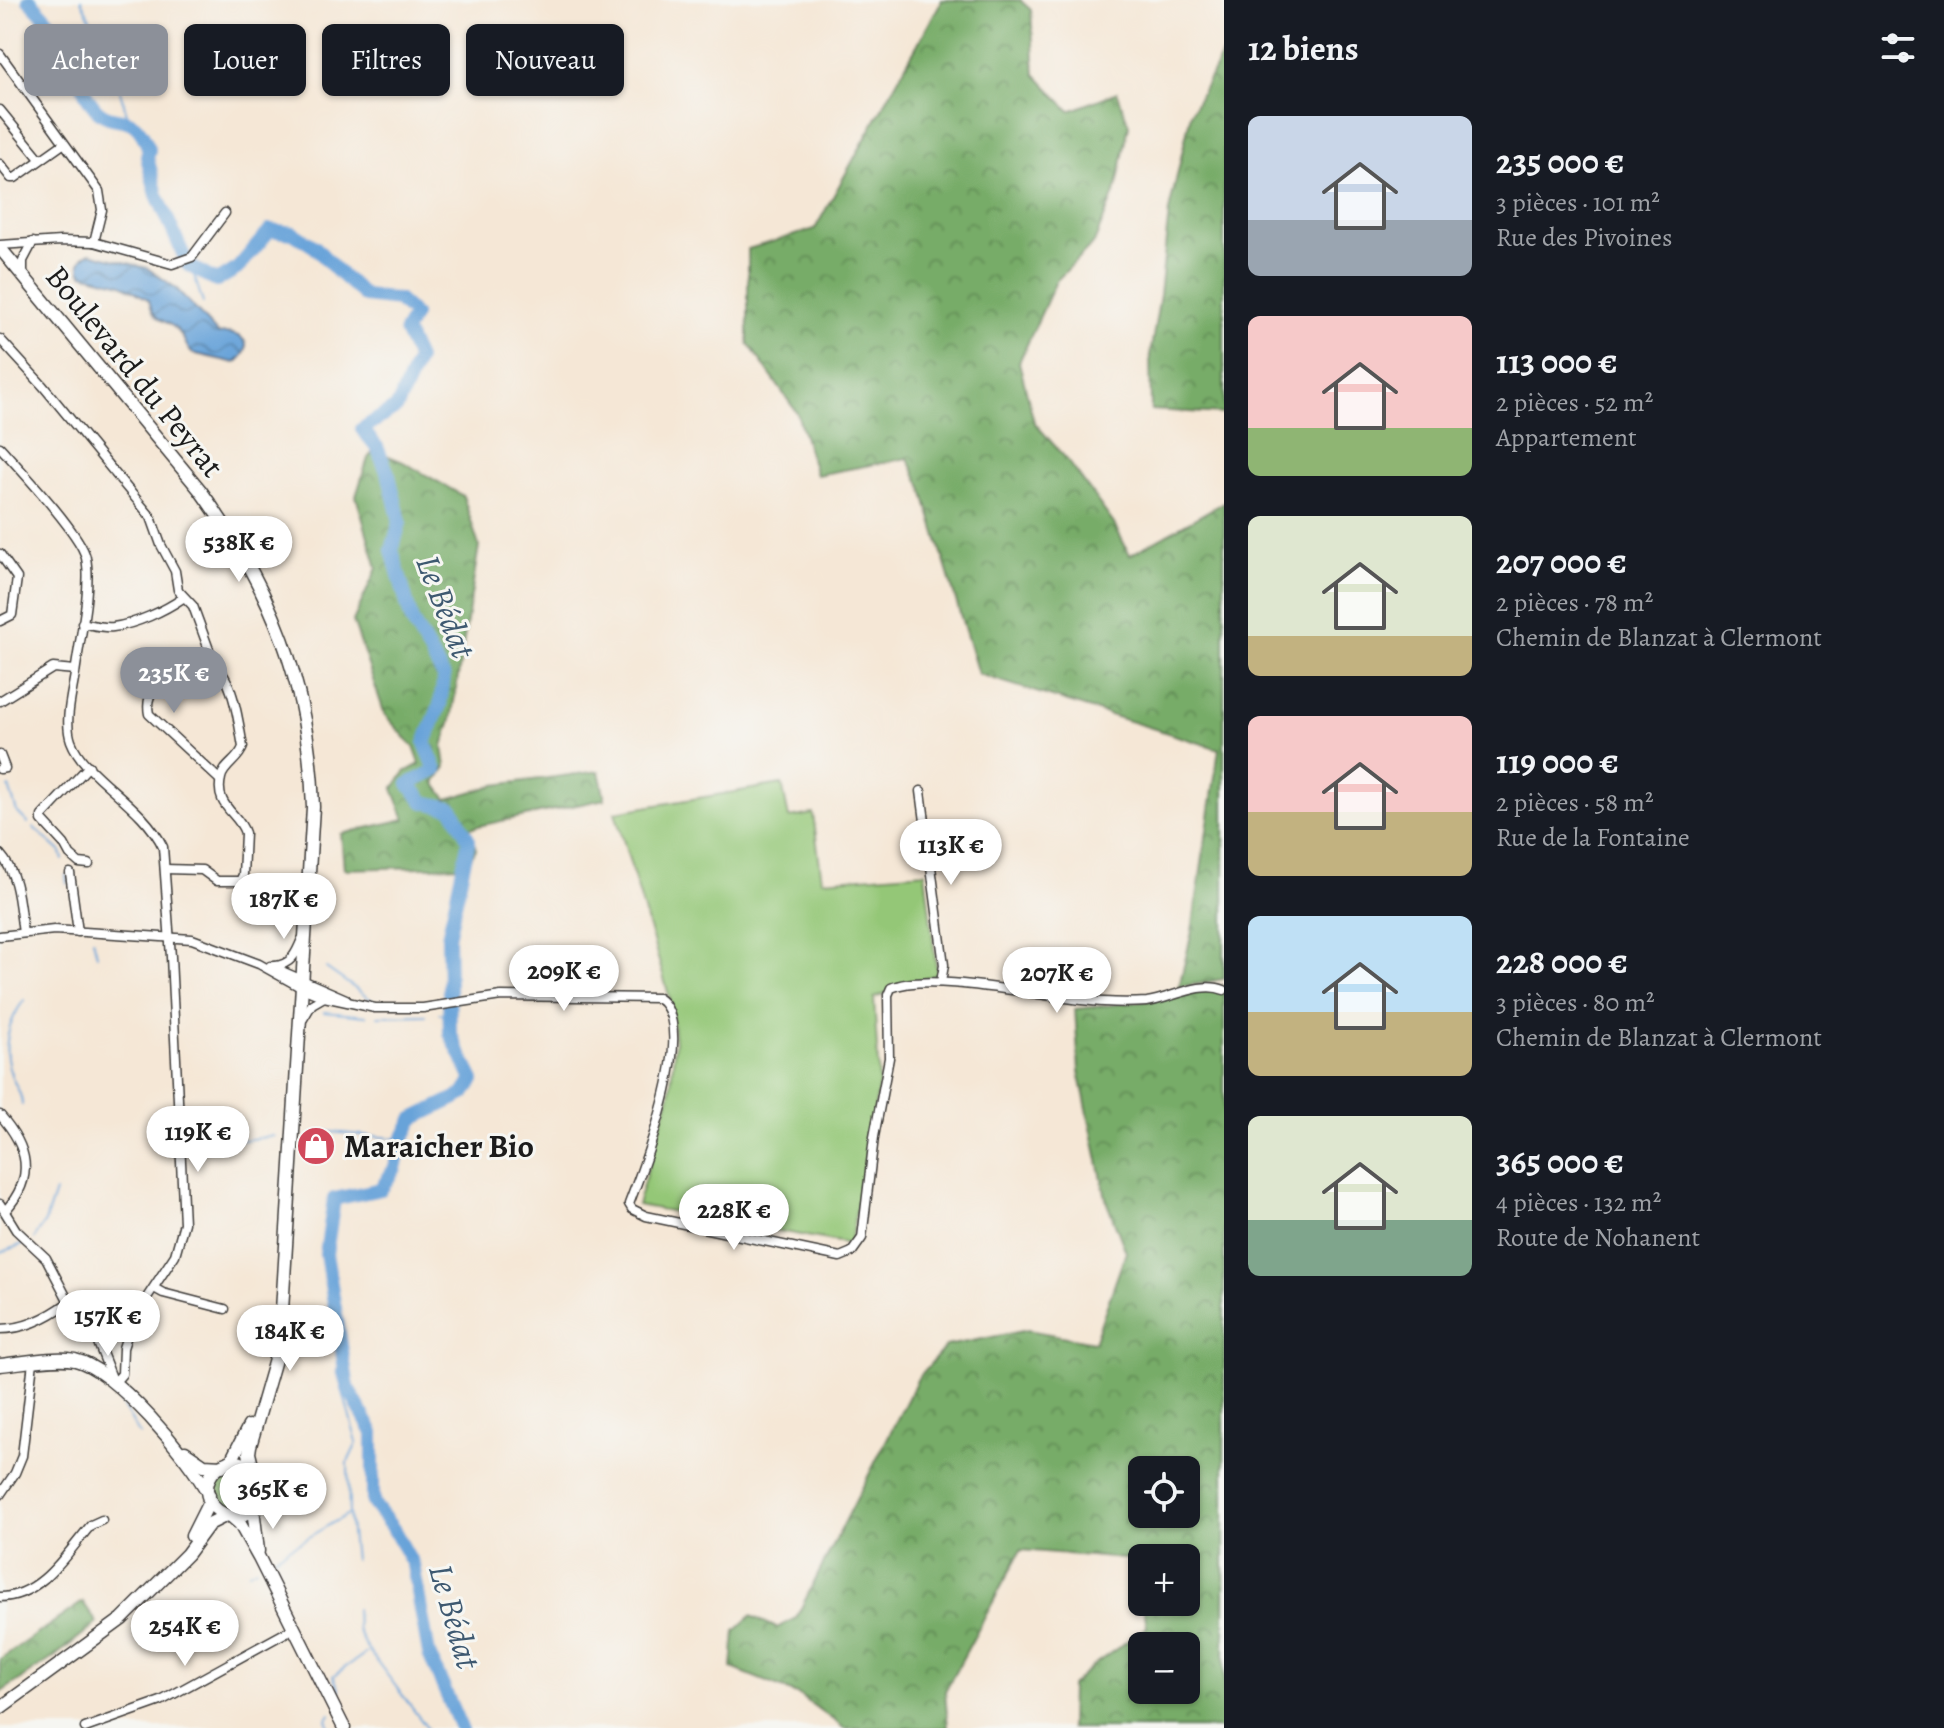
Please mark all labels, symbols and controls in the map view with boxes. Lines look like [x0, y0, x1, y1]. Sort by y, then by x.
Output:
chip: Acheter [24, 24, 168, 96]
chip: Louer [184, 24, 306, 96]
chip: Filtres [322, 24, 450, 96]
chip: Nouveau [466, 24, 624, 96]
text: 12 biens [1248, 25, 1359, 72]
icon: filters [1876, 26, 1920, 70]
text: 235 000 € [1496, 138, 1624, 185]
icon: home [1312, 148, 1408, 244]
text: 3 pièces · 101 m² [1496, 185, 1660, 220]
text: Rue des Pivoines [1496, 220, 1672, 255]
street label: Boulevard du Peyrat [36, 256, 234, 486]
text: 113 000 € [1496, 338, 1618, 385]
icon: home [1312, 348, 1408, 444]
text: 2 pièces · 52 m² [1496, 385, 1653, 420]
text: Appartement [1496, 420, 1637, 455]
pin: 538K € [174, 516, 304, 584]
text: 538K € [203, 524, 275, 559]
text: 207 000 € [1496, 538, 1627, 585]
water label: Le Bédat [404, 548, 487, 666]
icon: home [1312, 548, 1408, 644]
text: 2 pièces · 78 m² [1496, 585, 1653, 620]
text: Chemin de Blanzat à Clermont [1496, 620, 1822, 655]
pin: 235K € [109, 647, 239, 715]
text: 235K € [138, 655, 210, 690]
text: 119 000 € [1496, 738, 1619, 785]
icon: home [1312, 748, 1408, 844]
text: 2 pièces · 58 m² [1496, 785, 1654, 820]
pin: 113K € [886, 819, 1016, 887]
text: Rue de la Fontaine [1496, 820, 1690, 855]
text: 113K € [918, 827, 984, 862]
pin: 187K € [219, 873, 349, 941]
text: 187K € [249, 881, 319, 916]
text: 228 000 € [1496, 938, 1628, 985]
pin: 209K € [499, 945, 629, 1013]
pin: 207K € [992, 947, 1122, 1015]
icon: home [1312, 948, 1408, 1044]
text: 209K € [527, 953, 601, 988]
text: 207K € [1020, 955, 1094, 990]
text: 3 pièces · 80 m² [1496, 985, 1655, 1020]
text: Chemin de Blanzat à Clermont [1496, 1020, 1822, 1055]
pin: 119K € [133, 1106, 263, 1174]
text: 119K € [164, 1114, 232, 1149]
place label: Maraicher Bio [344, 1124, 534, 1168]
shop icon: Maraicher Bio [295, 1125, 337, 1167]
text: 365 000 € [1496, 1138, 1624, 1185]
icon: home [1312, 1148, 1408, 1244]
pin: 228K € [669, 1184, 799, 1252]
text: 4 pièces · 132 m² [1496, 1185, 1661, 1220]
text: 228K € [697, 1192, 771, 1227]
text: Route de Nohanent [1496, 1220, 1700, 1255]
pin: 157K € [43, 1290, 173, 1358]
text: 157K € [74, 1298, 142, 1333]
pin: 184K € [225, 1305, 355, 1373]
text: 184K € [255, 1313, 325, 1348]
map controls [1128, 1456, 1200, 1704]
button: locate [1128, 1456, 1200, 1528]
pin: 365K € [208, 1463, 338, 1531]
text: 365K € [238, 1471, 308, 1506]
button: + [1128, 1544, 1200, 1616]
water label: Le Bédat [417, 1558, 492, 1675]
pin: 254K € [120, 1600, 250, 1668]
text: 254K € [149, 1608, 221, 1643]
button: − [1128, 1632, 1200, 1704]

